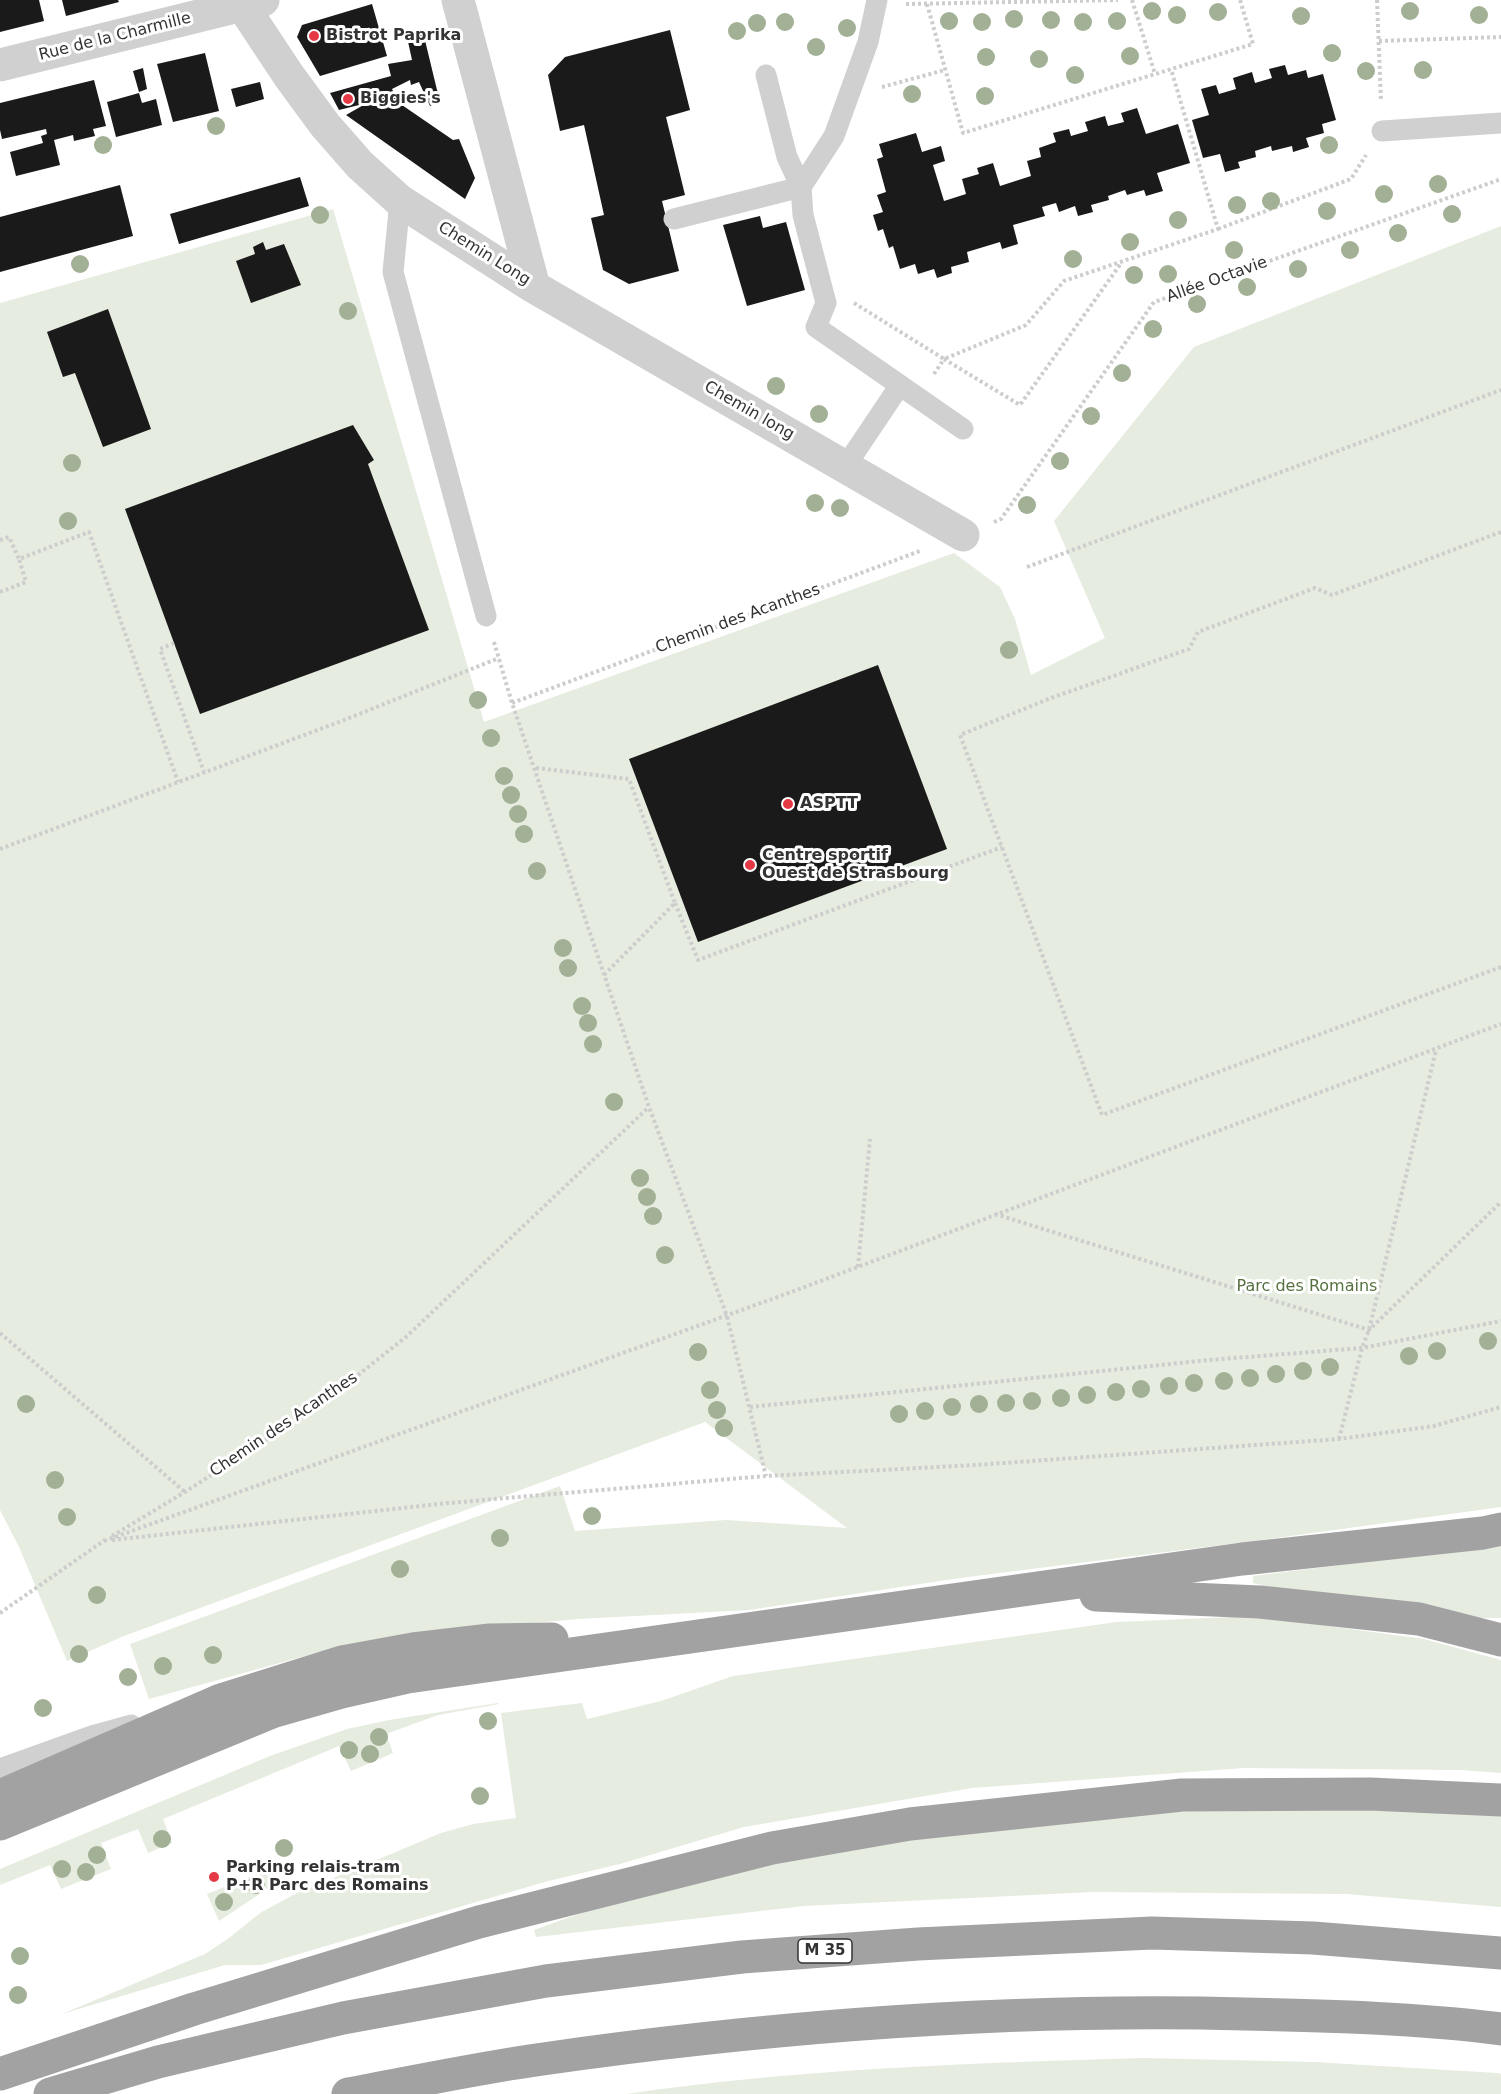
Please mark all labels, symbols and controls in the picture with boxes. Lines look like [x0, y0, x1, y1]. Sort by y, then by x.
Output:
street label: Rue de la Charmille [37, 9, 193, 65]
place label: Bistrot Paprika [326, 26, 461, 46]
marker: Bistrot Paprika [307, 29, 321, 43]
place label: Biggies's [360, 89, 441, 109]
marker: Biggies's [341, 92, 355, 106]
street label: Chemin Long [434, 218, 534, 290]
street label: Allée Octavie [1164, 253, 1270, 307]
street label: Chemin long [700, 377, 798, 445]
street label: Chemin des Acanthes [653, 580, 823, 658]
place label: ASPTT [800, 794, 858, 814]
marker: ASPTT [781, 797, 795, 811]
place label: Centre sportif Ouest de Strasbourg [762, 846, 949, 884]
marker: Centre sportif Ouest de Strasbourg [743, 858, 757, 872]
park label: Parc des Romains [1237, 1277, 1377, 1297]
street label: Chemin des Acanthes [207, 1368, 361, 1482]
place label: Parking relais-tram P+R Parc des Romains [226, 1858, 429, 1896]
marker: Parking relais-tram P+R Parc des Romains [207, 1870, 221, 1884]
road number: M 35 [798, 1939, 852, 1963]

